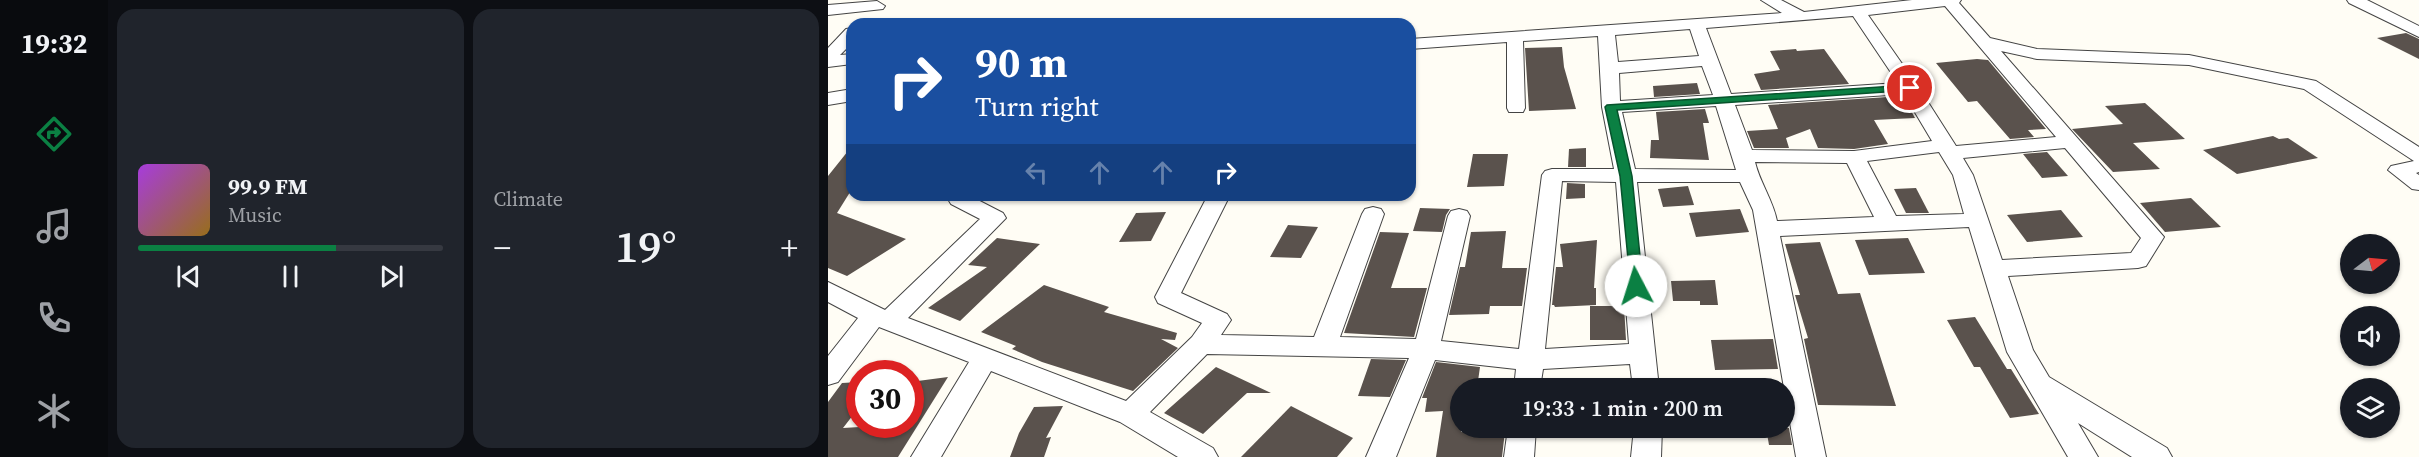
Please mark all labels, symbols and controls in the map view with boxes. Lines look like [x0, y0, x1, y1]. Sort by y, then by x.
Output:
text: 19:32 [21, 25, 87, 62]
text: 90 m [975, 33, 1068, 91]
icon: right [876, 42, 954, 120]
pin [1884, 62, 1935, 113]
icon: arrive [1893, 71, 1926, 104]
text: Turn right [975, 88, 1099, 125]
icon: directions [33, 113, 75, 155]
icon: left [1020, 156, 1053, 189]
icon: ahead [1083, 156, 1116, 189]
icon: ahead [1146, 156, 1179, 189]
icon: right [1209, 156, 1242, 189]
text: 99.9 FM [228, 171, 307, 201]
text: Climate [494, 185, 563, 213]
text: Music [228, 201, 282, 229]
icon: music [33, 205, 75, 247]
text: 19° [615, 215, 677, 277]
text: − [494, 225, 511, 270]
text: + [781, 225, 798, 270]
north arrow [2340, 234, 2400, 294]
map controls [2340, 234, 2400, 438]
position arrow [1604, 254, 1668, 318]
icon: previous [172, 260, 205, 293]
icon: pause [274, 260, 307, 293]
icon: next [375, 260, 408, 293]
icon: phone [33, 297, 75, 339]
button: sound [2340, 306, 2400, 366]
speed limit sign: 30 [846, 360, 924, 438]
button: layers [2340, 378, 2400, 438]
icon: climate [33, 390, 75, 432]
text: 19:33 · 1 min · 200 m [1522, 393, 1723, 423]

